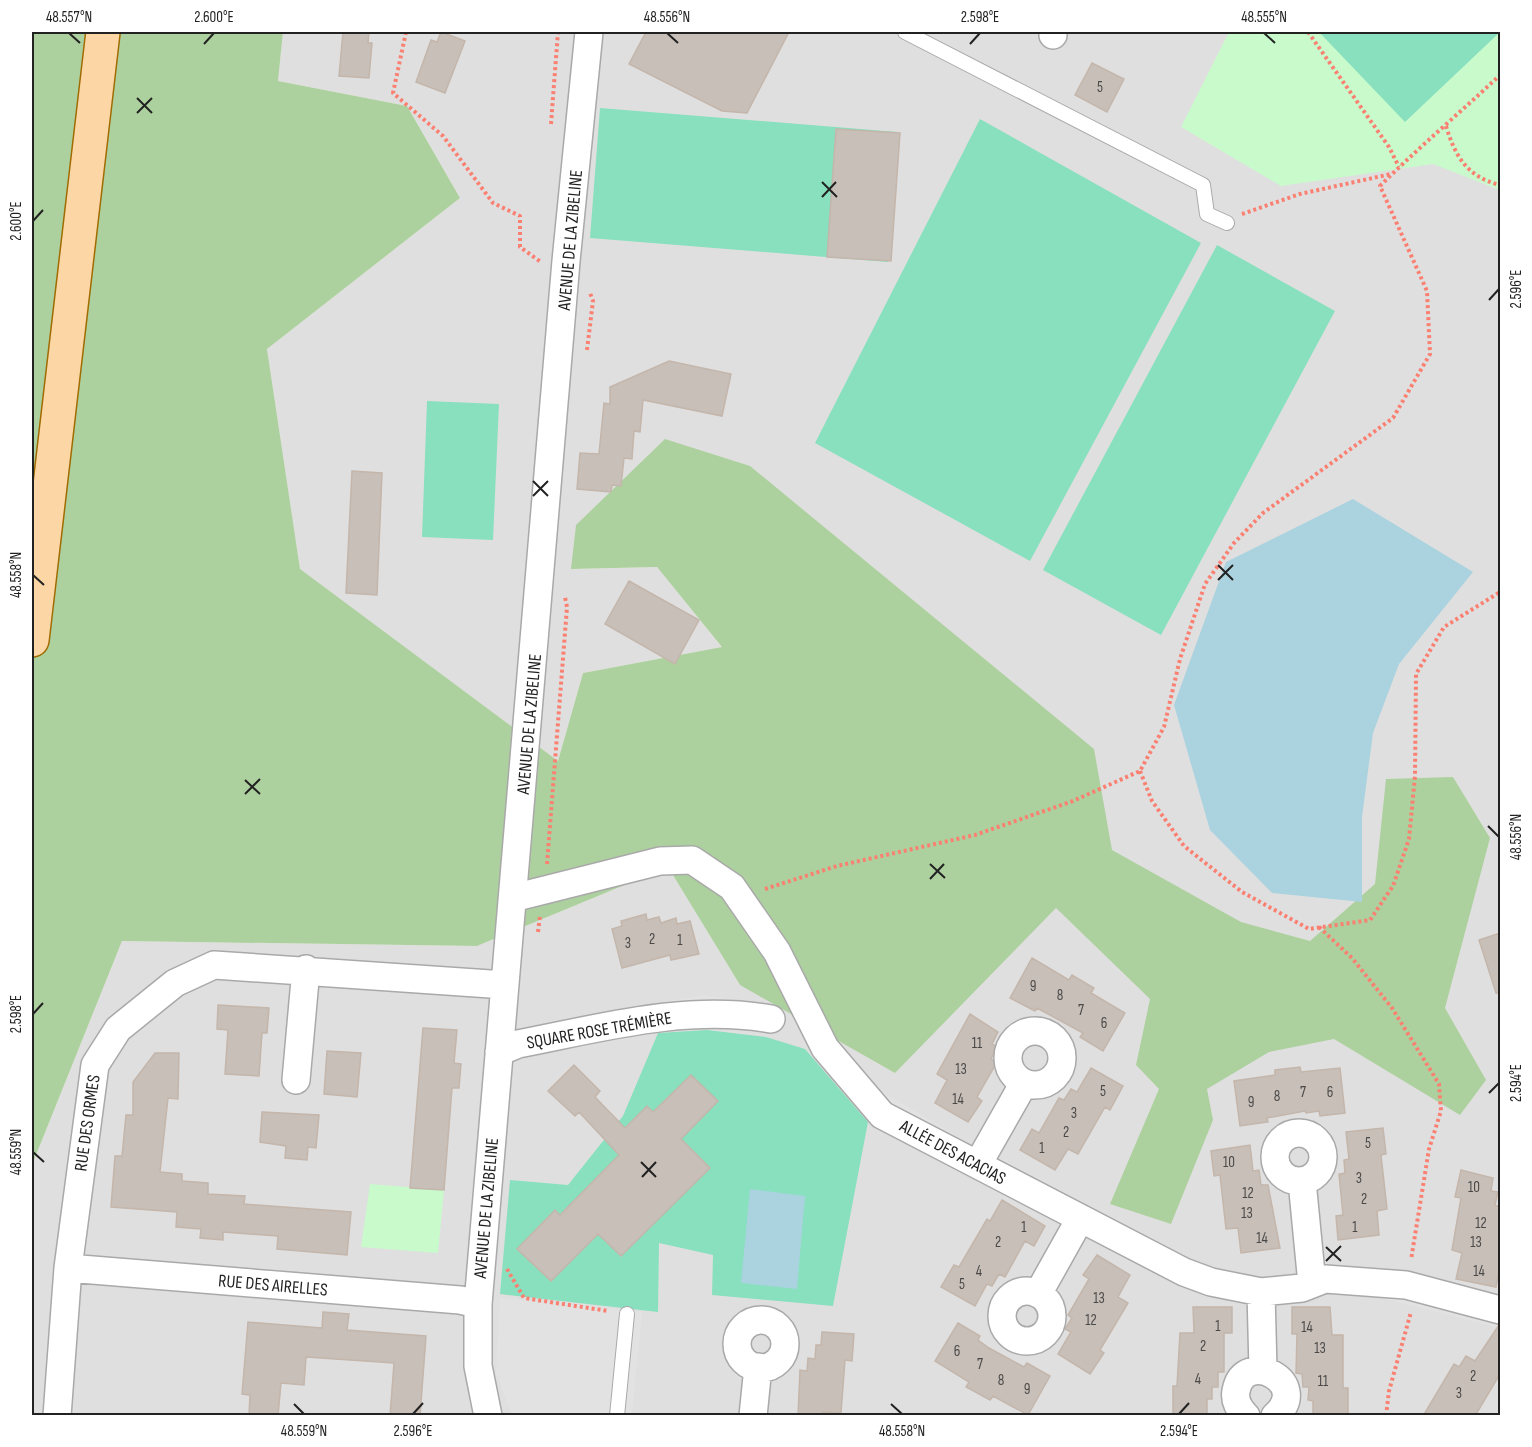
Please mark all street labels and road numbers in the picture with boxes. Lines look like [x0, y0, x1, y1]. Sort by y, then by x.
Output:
street label: AVENUE DE LA ZIBELINE [554, 169, 587, 312]
street label: AVENUE DE LA ZIBELINE [513, 653, 546, 796]
street label: SQUARE ROSE TRÉMIÈRE [525, 1007, 673, 1054]
street label: RUE DES ORMES [70, 1073, 105, 1173]
street label: ALLÉE DES ACACIAS [895, 1115, 1010, 1189]
street label: AVENUE DE LA ZIBELINE [470, 1137, 503, 1280]
street label: RUE DES AIRELLES [217, 1270, 329, 1301]

